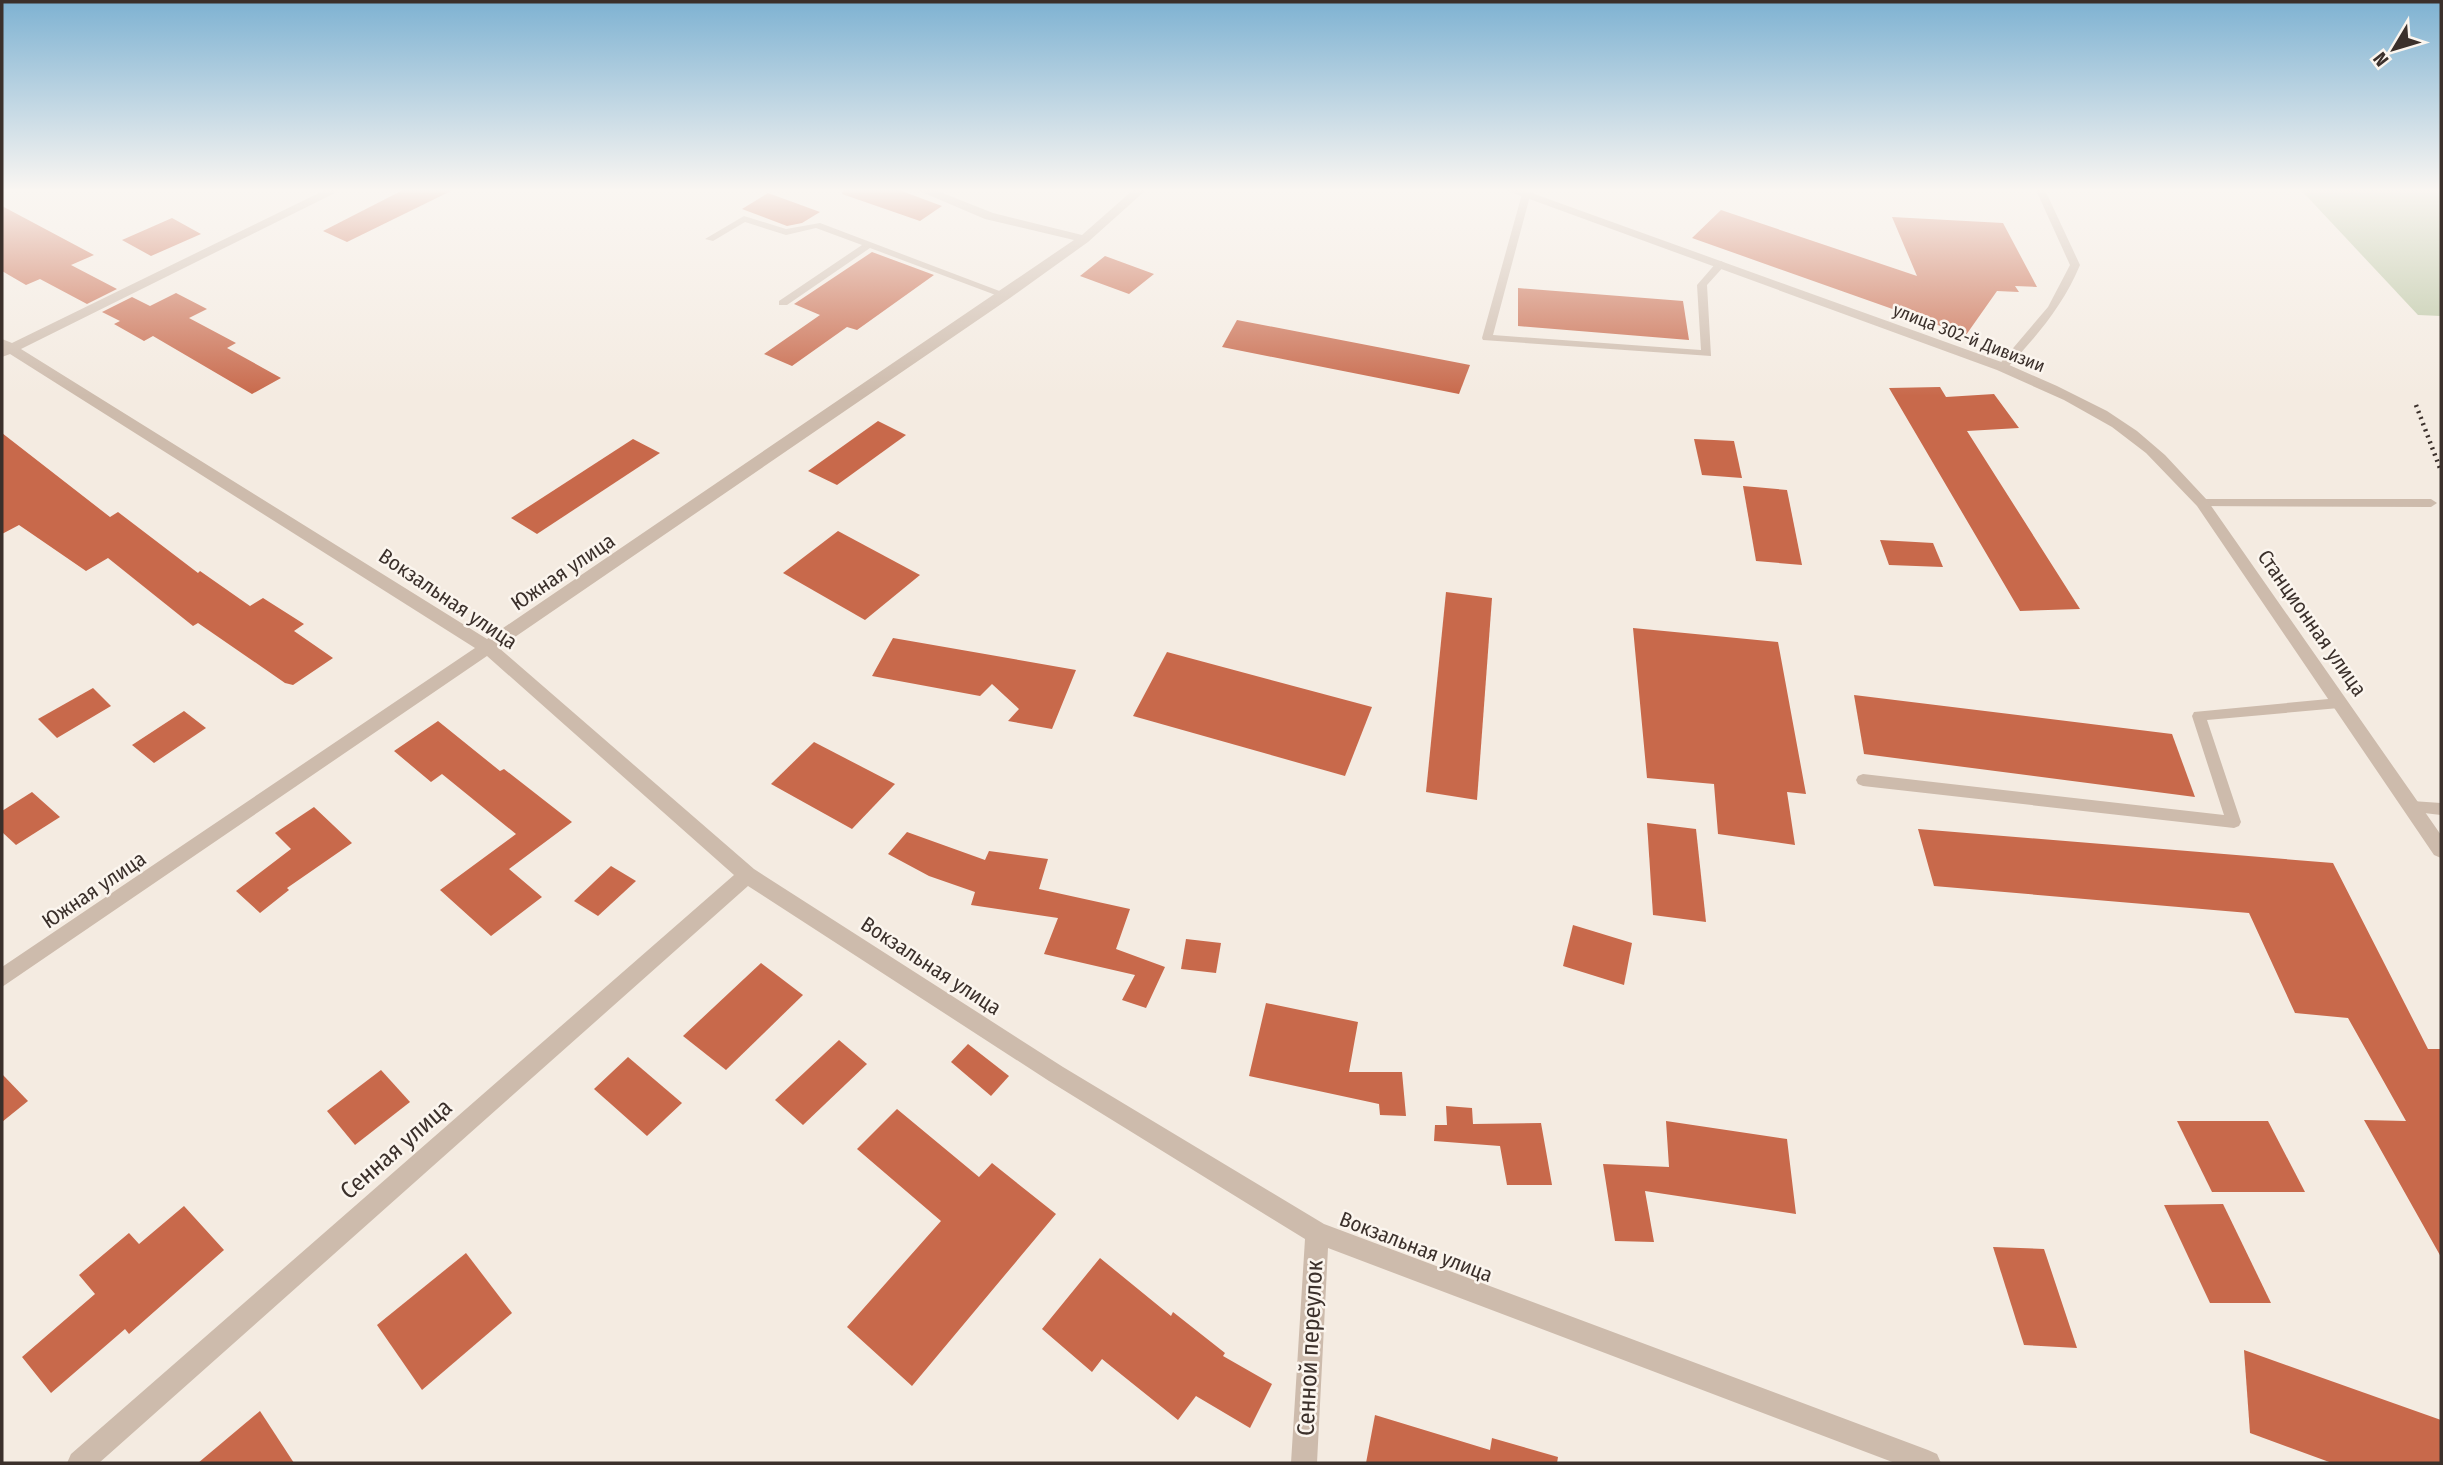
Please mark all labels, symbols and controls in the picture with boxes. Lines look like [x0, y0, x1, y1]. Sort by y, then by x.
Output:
north arrow [2359, 14, 2429, 84]
text: N [2368, 48, 2394, 71]
street label: улица 302-й Дивизии [1890, 299, 2048, 377]
street label: Южная улица [506, 528, 620, 616]
street label: Вокзальная улица [374, 543, 522, 655]
street label: Станционная улица [2252, 545, 2372, 701]
street label: Южная улица [37, 846, 151, 934]
street label: Вокзальная улица [856, 911, 1006, 1021]
street label: Сенная улица [335, 1093, 457, 1205]
street label: Вокзальная улица [1336, 1206, 1496, 1288]
street label: Сенной переулок [1291, 1259, 1329, 1437]

